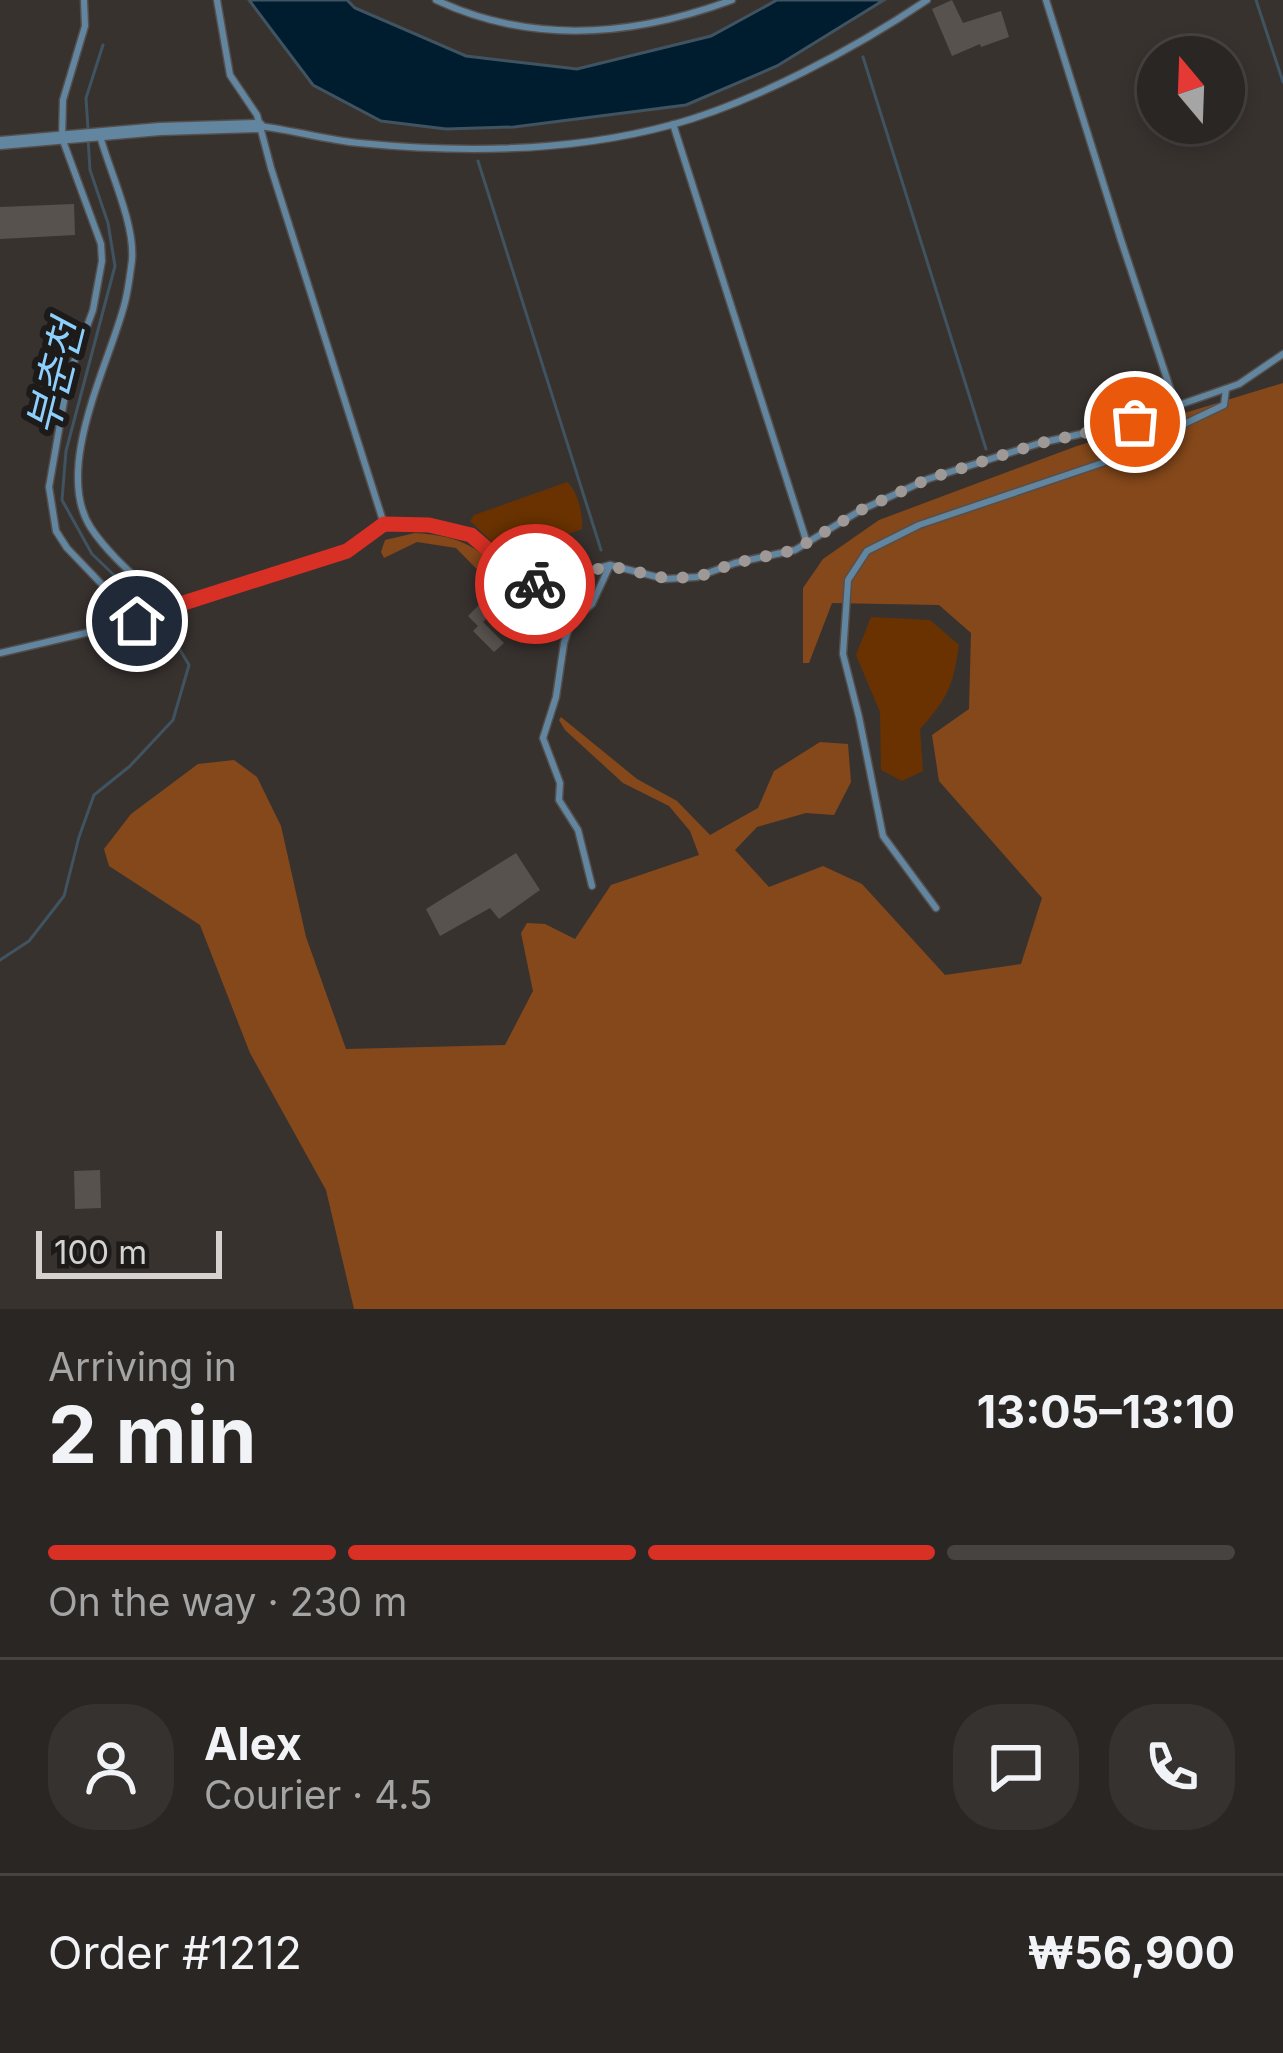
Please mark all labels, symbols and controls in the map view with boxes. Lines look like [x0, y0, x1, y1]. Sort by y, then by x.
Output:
north arrow [1137, 36, 1245, 144]
map controls [1137, 36, 1245, 144]
water label: 부춘천 [16, 310, 94, 439]
pin [1084, 371, 1186, 473]
icon: bag [1102, 389, 1168, 455]
courier [475, 524, 595, 644]
icon: bike [502, 551, 568, 617]
pin [86, 570, 188, 672]
icon: home [104, 588, 170, 654]
scale bar [36, 1225, 222, 1278]
text: 100 m [54, 1232, 147, 1272]
text: Arriving in [48, 1343, 237, 1390]
text: 13:05–13:10 [977, 1384, 1235, 1439]
text: 2 min [48, 1387, 256, 1482]
text: On the way · 230 m [48, 1578, 407, 1625]
button: person [48, 1704, 174, 1830]
button: chat [953, 1704, 1079, 1830]
button: phone [1109, 1704, 1235, 1830]
text: Alex [204, 1716, 302, 1771]
text: Courier · 4.5 [204, 1771, 433, 1818]
text: Order #1212 [48, 1925, 302, 1980]
text: ₩56,900 [1027, 1925, 1235, 1980]

